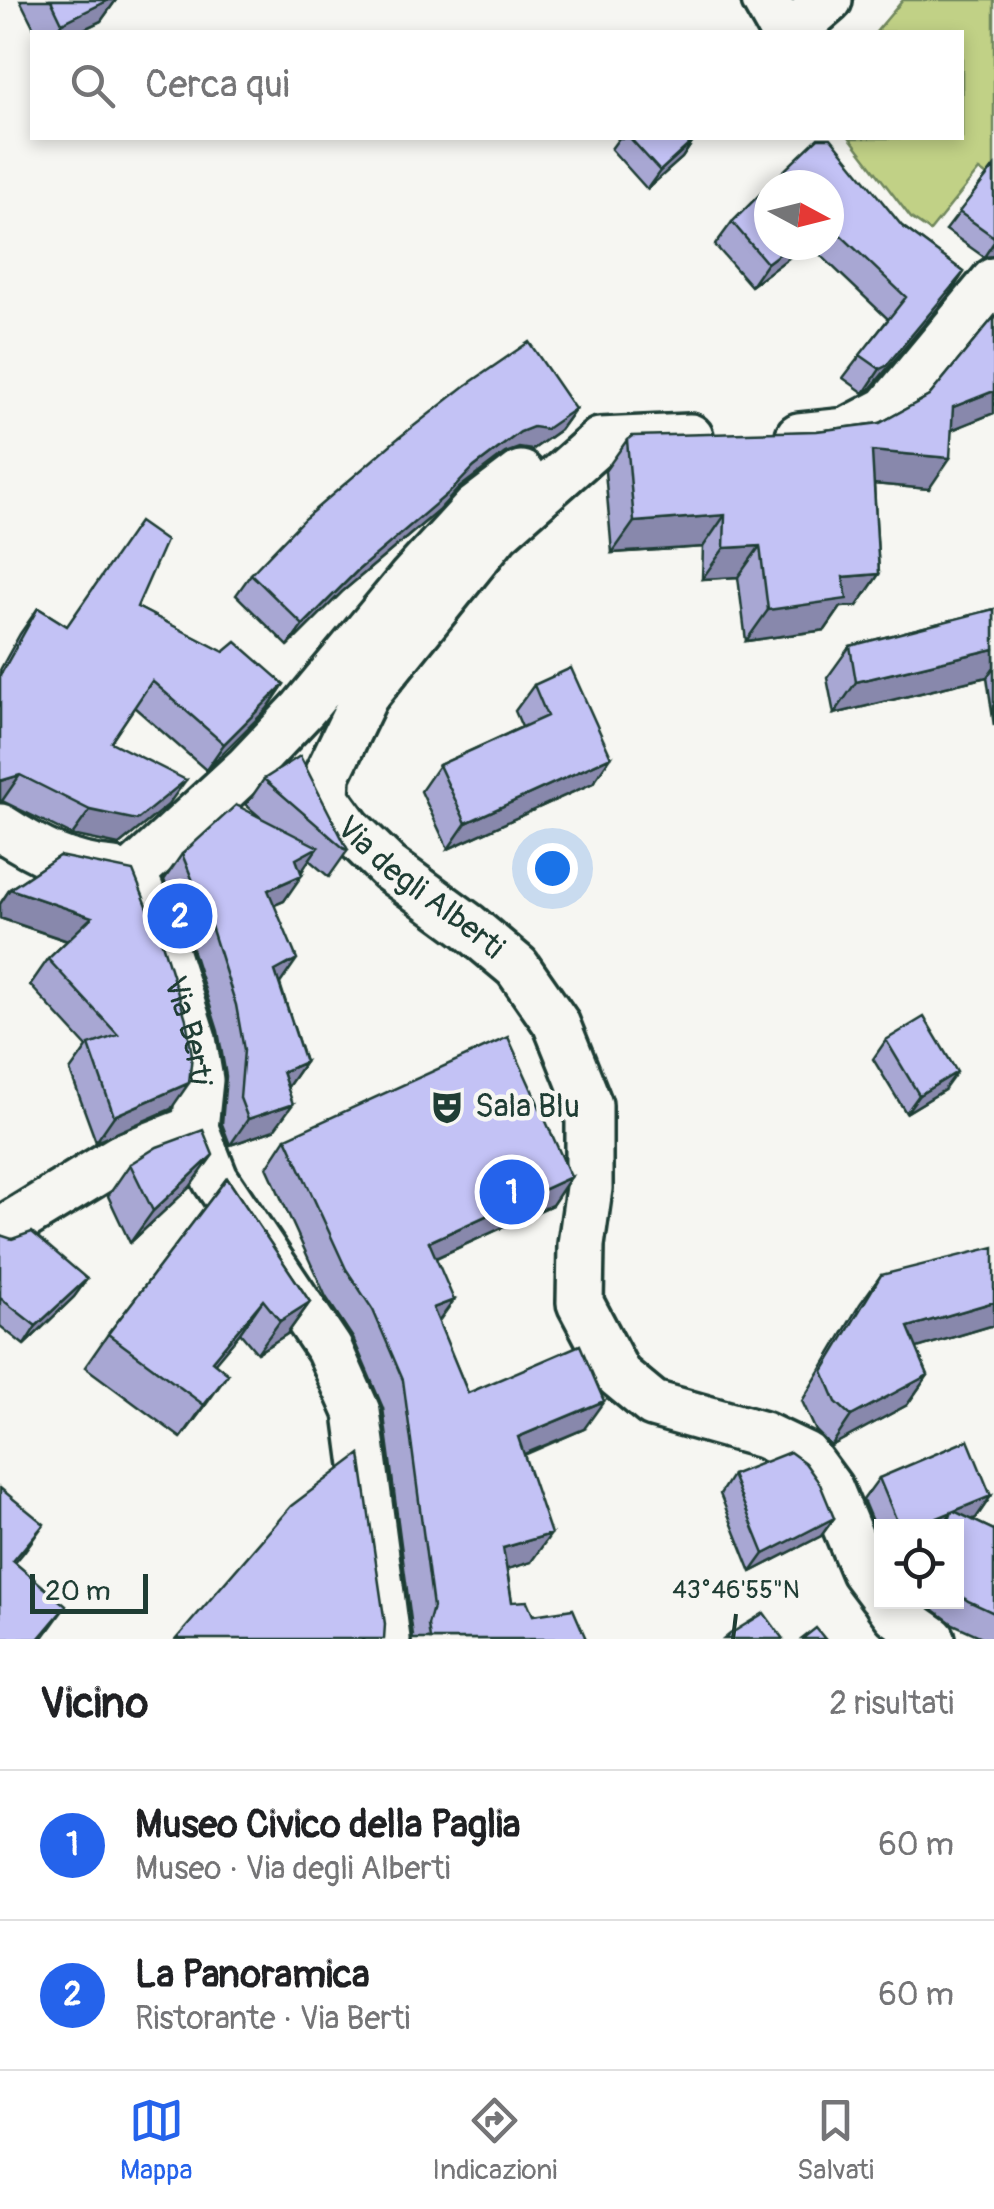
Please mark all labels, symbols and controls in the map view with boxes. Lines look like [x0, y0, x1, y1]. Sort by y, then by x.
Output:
search box [30, 30, 964, 140]
icon: search [65, 58, 120, 113]
text: Cerca qui [145, 61, 290, 109]
north arrow [754, 170, 844, 260]
street label: Via degli Alberti [328, 808, 512, 968]
your location [527, 843, 578, 894]
pin: 2 [148, 878, 212, 954]
street label: Via Berti [154, 971, 220, 1087]
place label: Sala Blu [475, 1087, 580, 1127]
theatre icon: Sala Blu [428, 1088, 466, 1126]
pin: 1 [480, 1154, 544, 1230]
map controls [874, 1519, 964, 1609]
button: locate [874, 1519, 964, 1609]
scale bar [30, 1569, 148, 1614]
text: 20 m [45, 1574, 111, 1609]
text: 43°46'55"N [672, 1575, 800, 1606]
text: Vicino [40, 1678, 148, 1730]
text: 2 risultati [829, 1684, 954, 1724]
text: Museo Civico della Paglia [135, 1801, 520, 1849]
text: 1 [66, 1825, 79, 1865]
text: 60 m [878, 1825, 954, 1865]
text: Museo · Via degli Alberti [135, 1849, 450, 1889]
text: La Panoramica [135, 1951, 370, 1999]
text: 2 [64, 1975, 81, 2015]
text: 60 m [878, 1975, 954, 2015]
text: Ristorante · Via Berti [135, 1999, 410, 2039]
tab: Mappa [120, 2093, 193, 2188]
tab: Indicazioni [432, 2093, 557, 2188]
tab: Salvati [797, 2093, 874, 2188]

